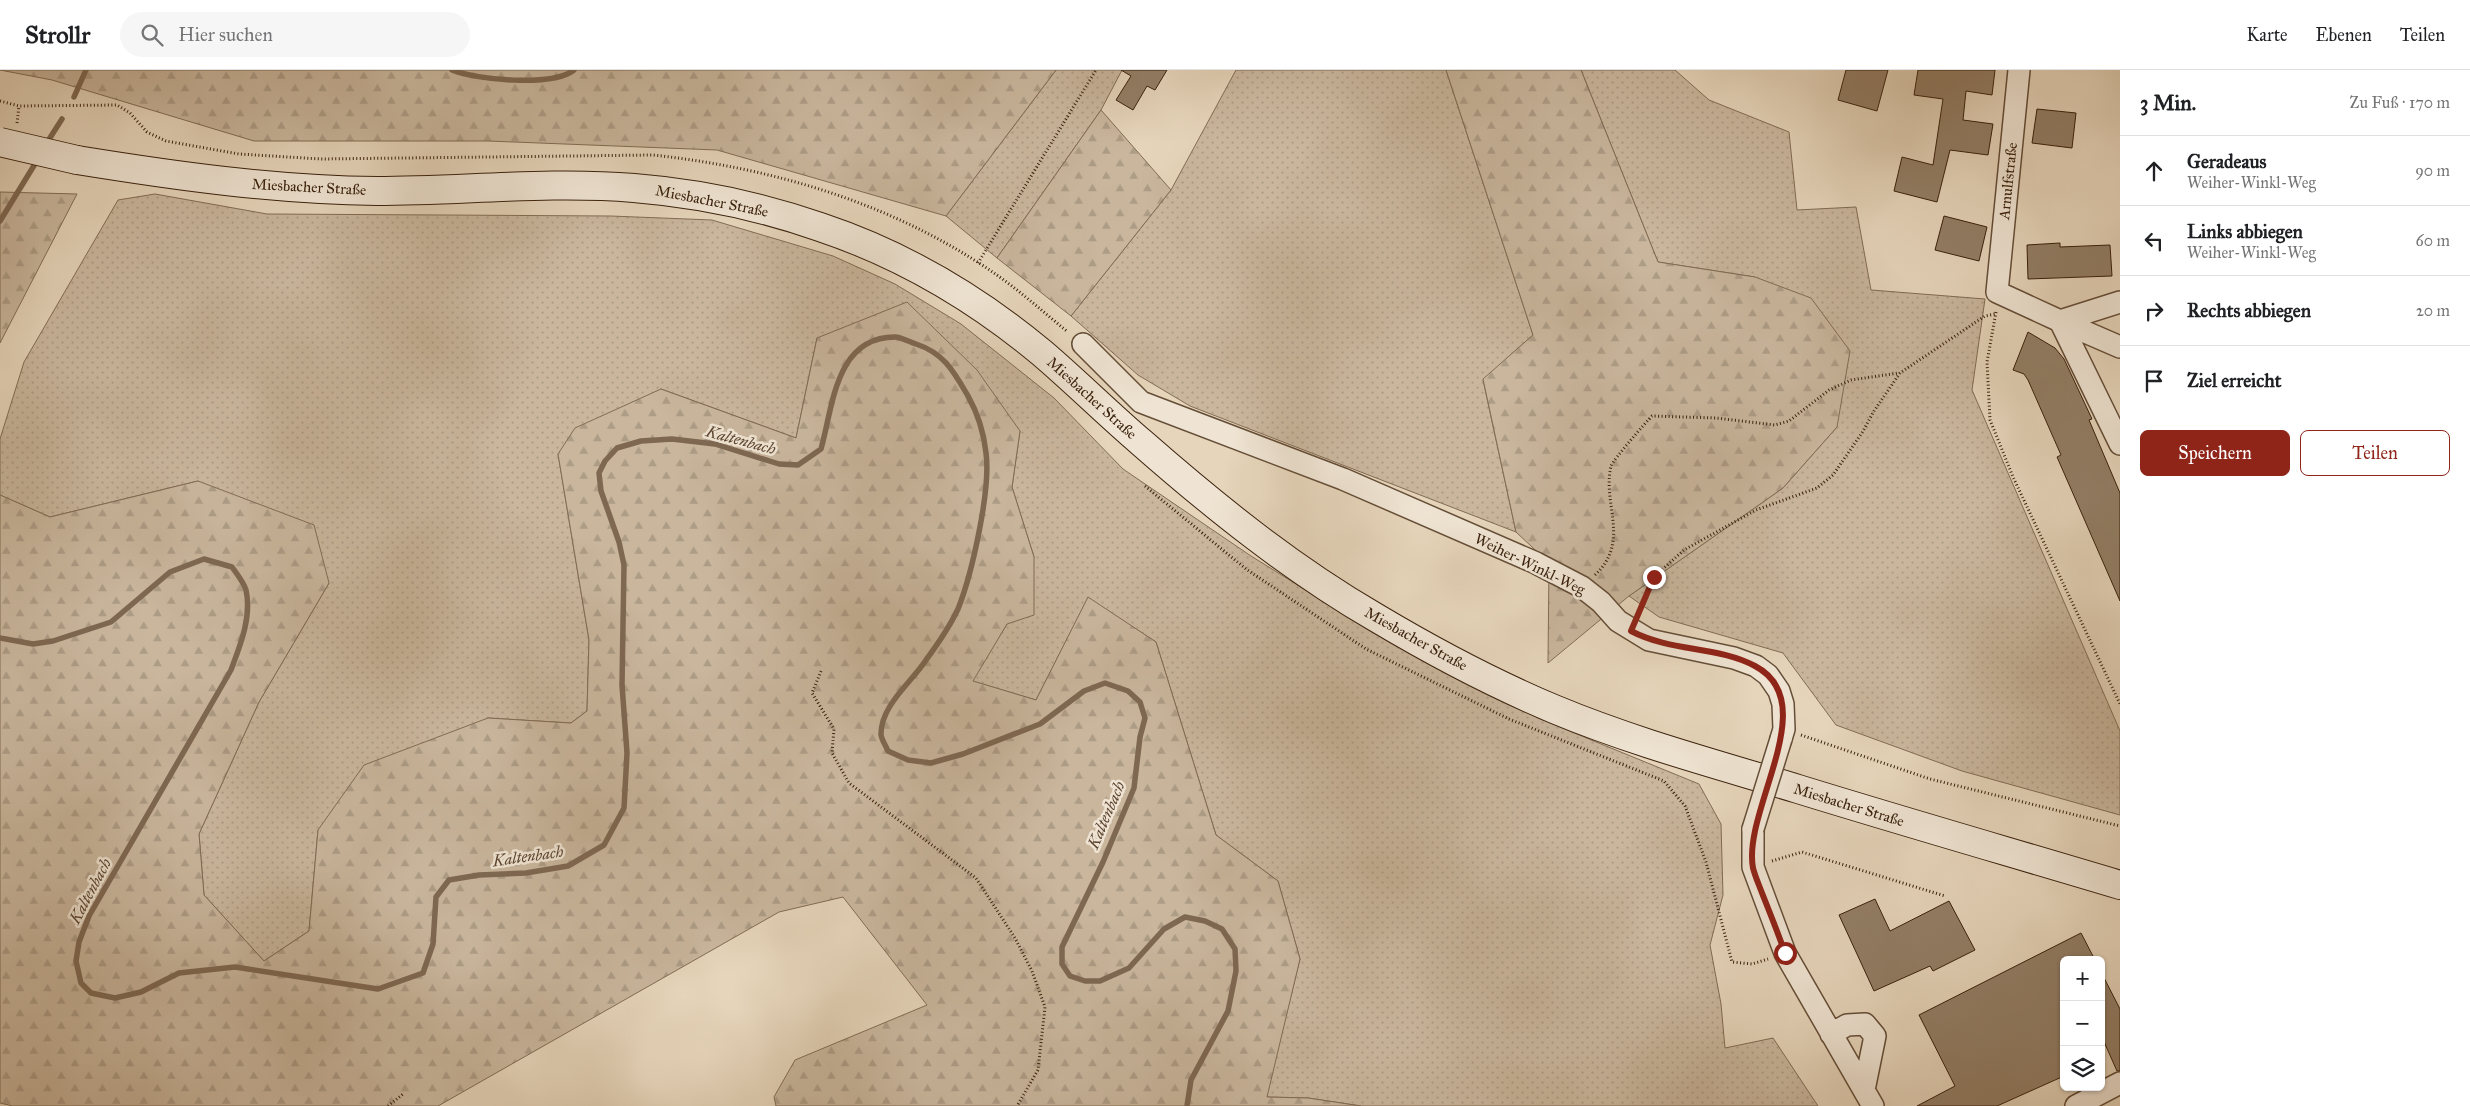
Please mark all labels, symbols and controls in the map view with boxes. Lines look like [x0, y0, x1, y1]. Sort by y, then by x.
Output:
search box [120, 12, 470, 57]
text: Strollr [25, 20, 90, 50]
icon: search [138, 21, 166, 49]
text: Hier suchen [178, 23, 273, 46]
text: Karte [2247, 24, 2288, 46]
text: Ebenen [2316, 24, 2372, 46]
text: Teilen [2400, 24, 2445, 46]
text: 3 Min. [2140, 90, 2196, 116]
text: Zu Fuß · 170 m [2350, 93, 2450, 112]
street label: Arnulfstraße [1995, 141, 2021, 222]
text: Geradeaus [2187, 150, 2266, 173]
icon: ahead [2140, 157, 2168, 185]
text: 90 m [2415, 161, 2450, 180]
text: Weiher-Winkl-Weg [2187, 173, 2316, 192]
street label: Miesbacher Straße [251, 175, 367, 199]
street label: Miesbacher Straße [654, 181, 770, 221]
text: Links abbiegen [2187, 220, 2303, 243]
icon: left [2140, 227, 2168, 255]
text: 60 m [2416, 231, 2450, 250]
text: Weiher-Winkl-Weg [2187, 243, 2316, 262]
icon: right [2140, 297, 2168, 325]
text: Rechts abbiegen [2187, 299, 2311, 322]
text: 20 m [2416, 301, 2450, 320]
street label: Miesbacher Straße [1043, 353, 1141, 443]
icon: arrive [2140, 367, 2168, 395]
text: Ziel erreicht [2187, 369, 2281, 392]
water label: Kaltenbach [703, 421, 778, 458]
button: Speichern [2140, 430, 2290, 476]
button: Teilen [2300, 430, 2450, 476]
street label: Weiher-Winkl-Weg [1472, 529, 1589, 599]
route end [1643, 566, 1666, 589]
street label: Miesbacher Straße [1362, 603, 1470, 675]
water label: Kaltenbach [1083, 778, 1129, 852]
street label: Miesbacher Straße [1792, 780, 1906, 830]
water label: Kaltenbach [490, 842, 565, 870]
water label: Kaltenbach [64, 855, 115, 928]
route start [1774, 942, 1797, 965]
map controls [2060, 956, 2105, 1091]
button: + [2060, 956, 2105, 1001]
button: − [2060, 1001, 2105, 1046]
button: layers [2060, 1046, 2105, 1091]

